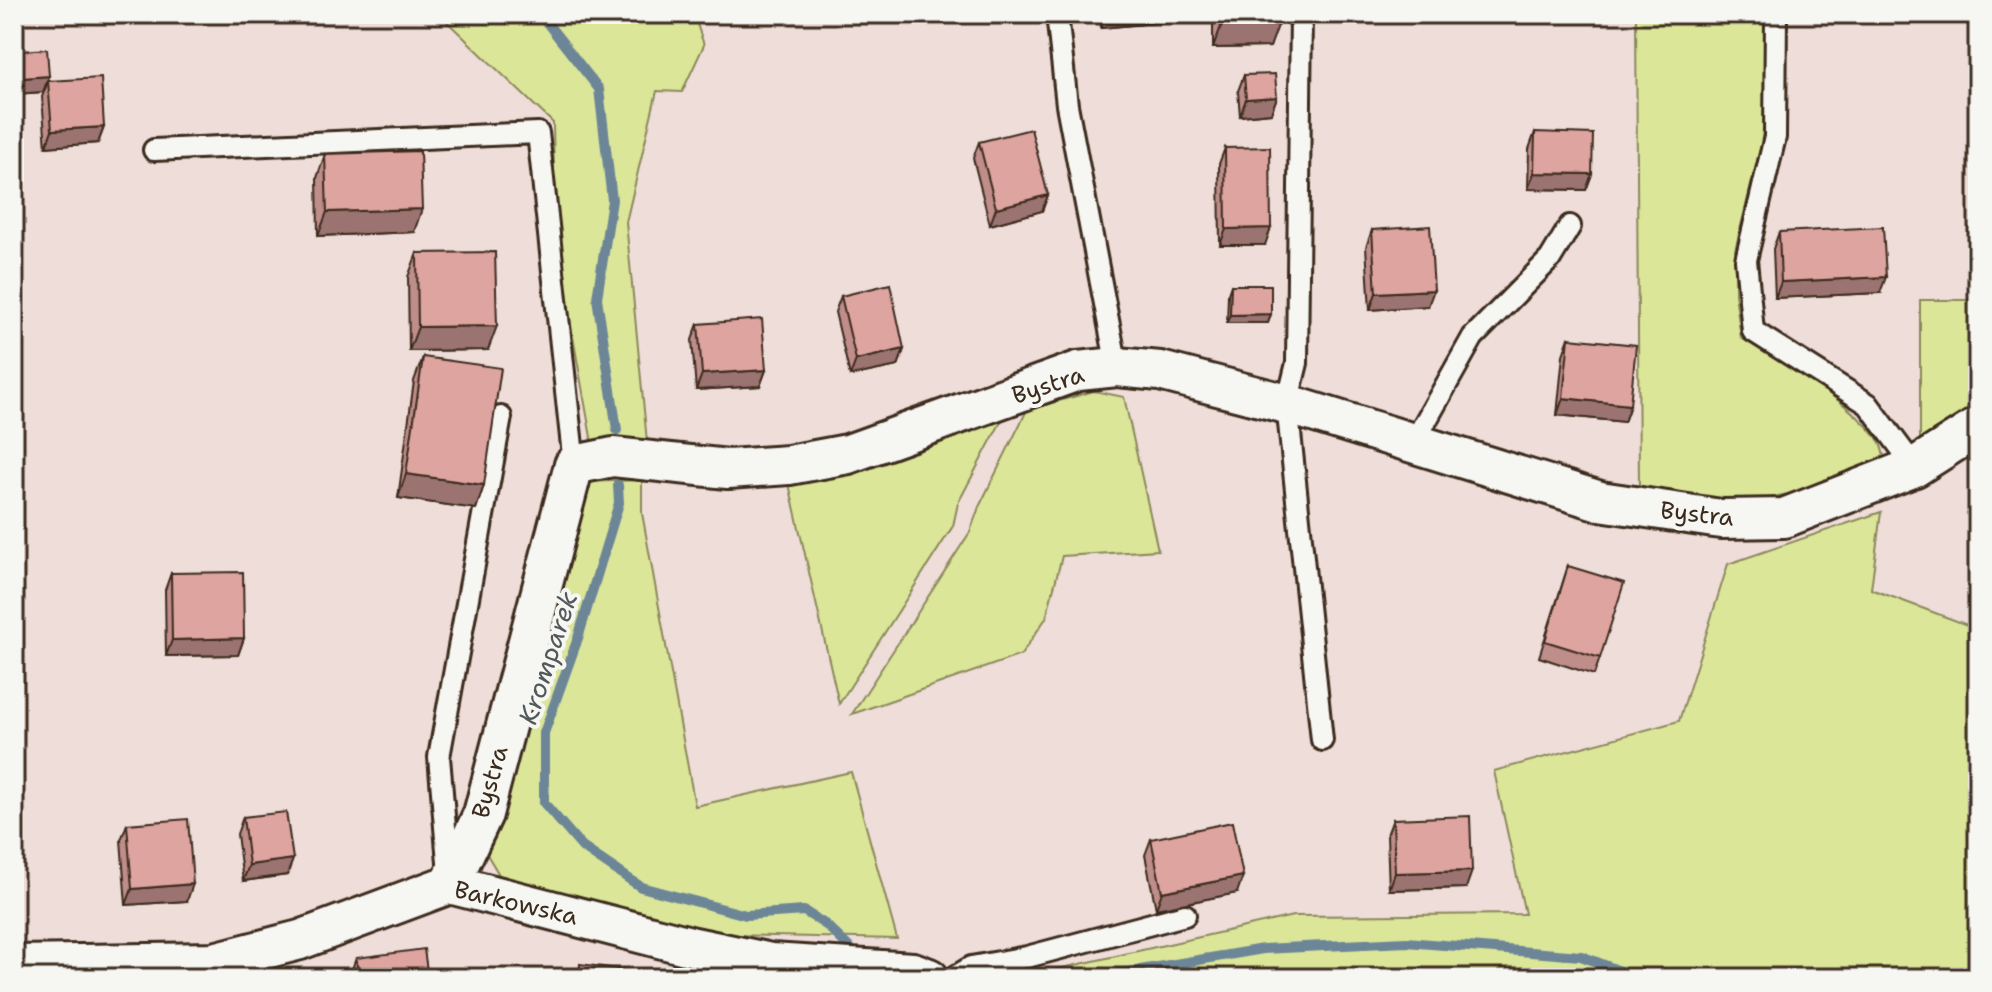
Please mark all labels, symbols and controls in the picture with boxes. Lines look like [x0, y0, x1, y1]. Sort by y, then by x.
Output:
street label: Bystra [1008, 358, 1088, 412]
street label: Bystra [1659, 494, 1736, 534]
water label: Kromparek [510, 587, 585, 729]
street label: Bystra [464, 742, 516, 822]
street label: Barkowska [451, 873, 581, 933]

